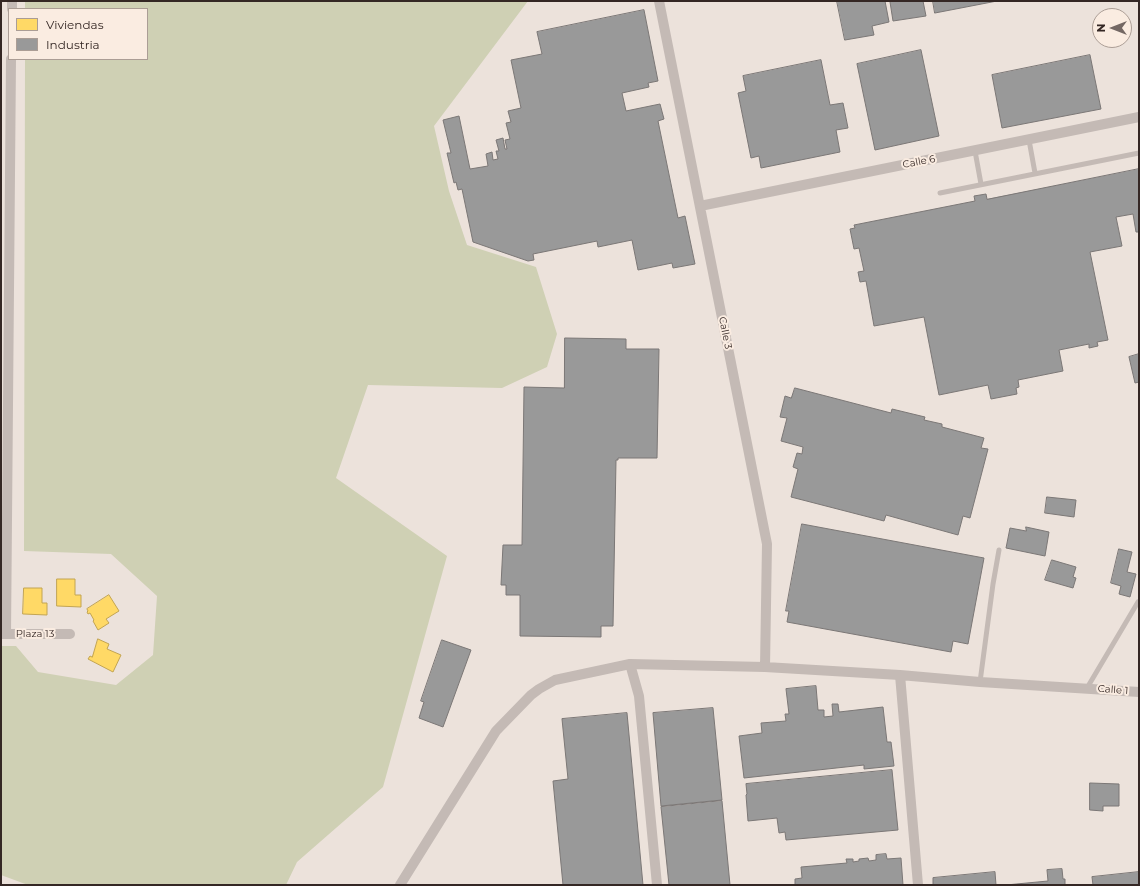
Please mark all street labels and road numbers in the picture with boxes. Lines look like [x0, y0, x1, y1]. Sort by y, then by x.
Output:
street label: Calle 6 [902, 153, 936, 171]
street label: Calle 3 [716, 316, 734, 350]
street label: Plaza 13 [16, 628, 54, 640]
street label: Calle 1 [1097, 683, 1129, 697]

